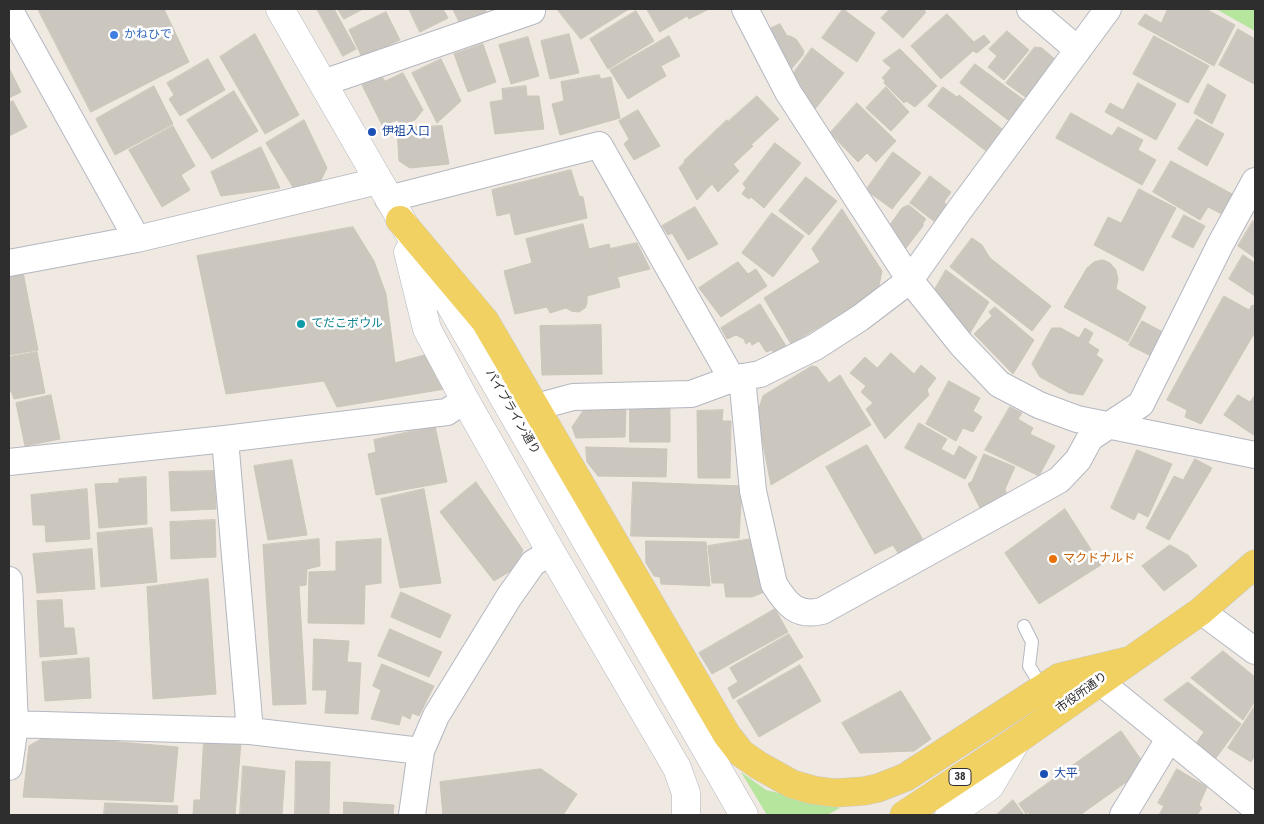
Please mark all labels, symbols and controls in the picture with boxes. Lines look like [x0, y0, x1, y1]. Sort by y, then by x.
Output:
place label: かねひで [124, 28, 172, 42]
marker: かねひで [108, 29, 120, 41]
place label: 伊祖入口 [382, 125, 430, 139]
marker: 伊祖入口 [366, 126, 378, 138]
place label: てだこボウル [311, 317, 383, 331]
marker: てだこボウル [295, 318, 307, 330]
street label: パイプライン通り [482, 367, 542, 457]
place label: マクドナルド [1063, 552, 1135, 566]
marker: マクドナルド [1047, 553, 1059, 565]
street label: 市役所通り [1053, 670, 1111, 716]
place label: 大平 [1054, 767, 1078, 781]
marker: 大平 [1038, 768, 1050, 780]
road number: 38 [949, 769, 971, 786]

